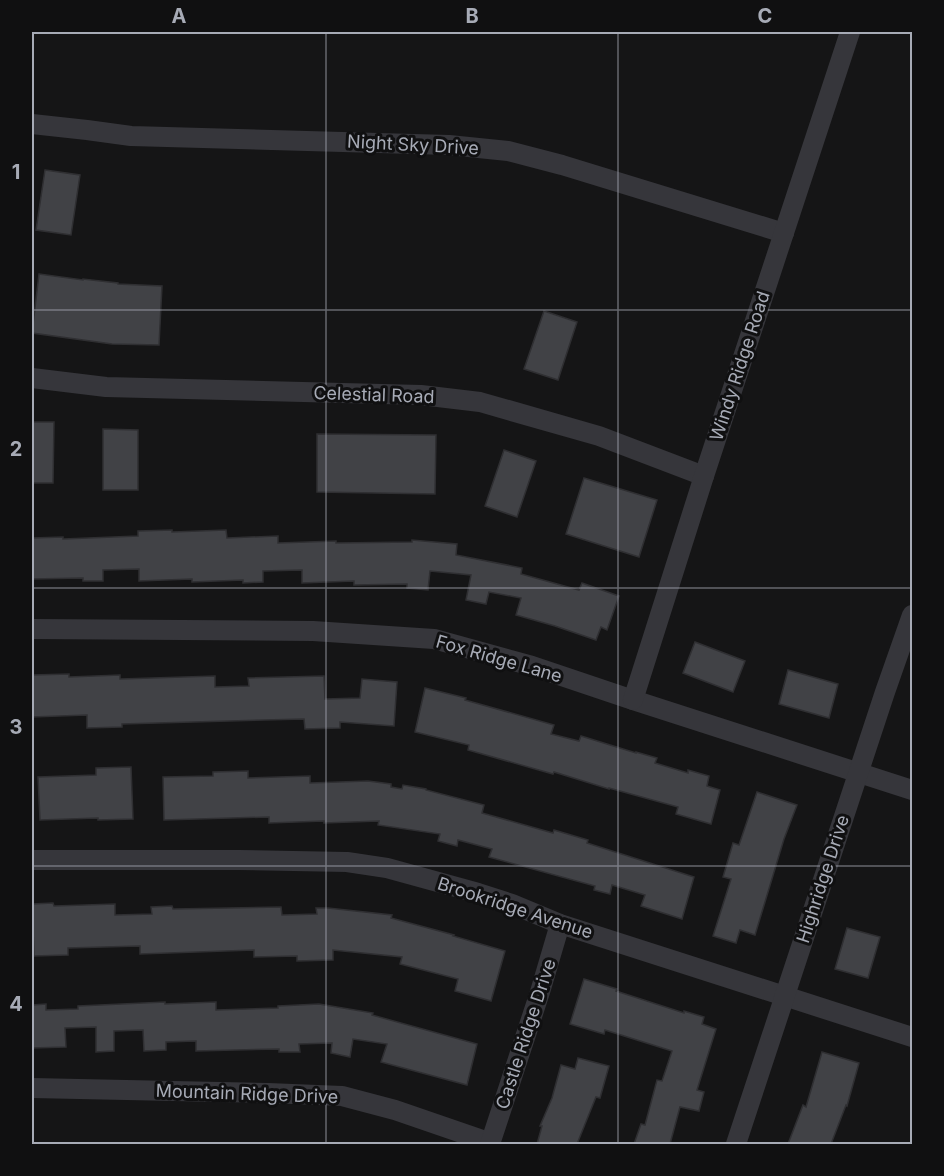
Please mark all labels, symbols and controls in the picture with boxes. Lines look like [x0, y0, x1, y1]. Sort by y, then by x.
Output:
text: A [172, 4, 187, 28]
text: B [465, 4, 479, 28]
text: C [758, 4, 772, 28]
street label: Night Sky Drive [347, 131, 479, 158]
text: 1 [12, 160, 20, 184]
street label: Windy Ridge Road [705, 288, 774, 443]
street label: Celestial Road [313, 382, 435, 407]
text: 2 [10, 437, 22, 461]
street label: Fox Ridge Lane [434, 630, 565, 687]
text: 3 [10, 715, 22, 739]
street label: Highridge Drive [792, 812, 853, 945]
street label: Brookridge Avenue [435, 873, 595, 943]
street label: Castle Ridge Drive [491, 956, 560, 1112]
text: 4 [9, 992, 23, 1016]
street label: Mountain Ridge Drive [155, 1080, 339, 1107]

